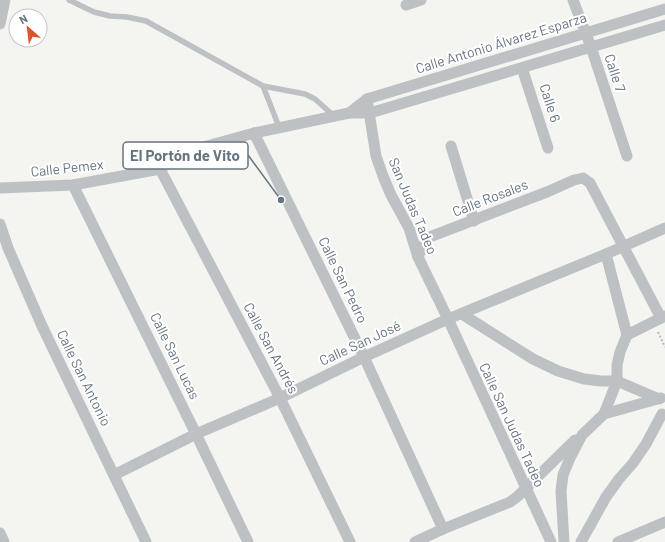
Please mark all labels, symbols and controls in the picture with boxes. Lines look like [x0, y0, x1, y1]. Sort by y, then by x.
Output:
north arrow [8, 8, 48, 48]
street label: Calle Antonio Álvarez Esparza [413, 8, 588, 77]
text: N [17, 11, 29, 26]
street label: Calle 7 [601, 52, 630, 94]
street label: Calle 6 [536, 81, 565, 124]
callout: El Portón de Vito [123, 142, 248, 169]
text: El Portón de Vito [130, 146, 240, 164]
street label: Calle Pemex [30, 155, 105, 180]
street label: San Judas Tadeo [385, 155, 441, 257]
street label: Calle Rosales [450, 175, 530, 220]
street label: Calle San Pedro [315, 234, 372, 326]
street label: Calle San Andrés [240, 299, 303, 396]
street label: Calle San Lucas [147, 310, 204, 402]
street label: Calle San José [316, 316, 403, 369]
street label: Calle San Antonio [54, 327, 115, 429]
street label: Calle San Judas Tadeo [476, 360, 549, 490]

